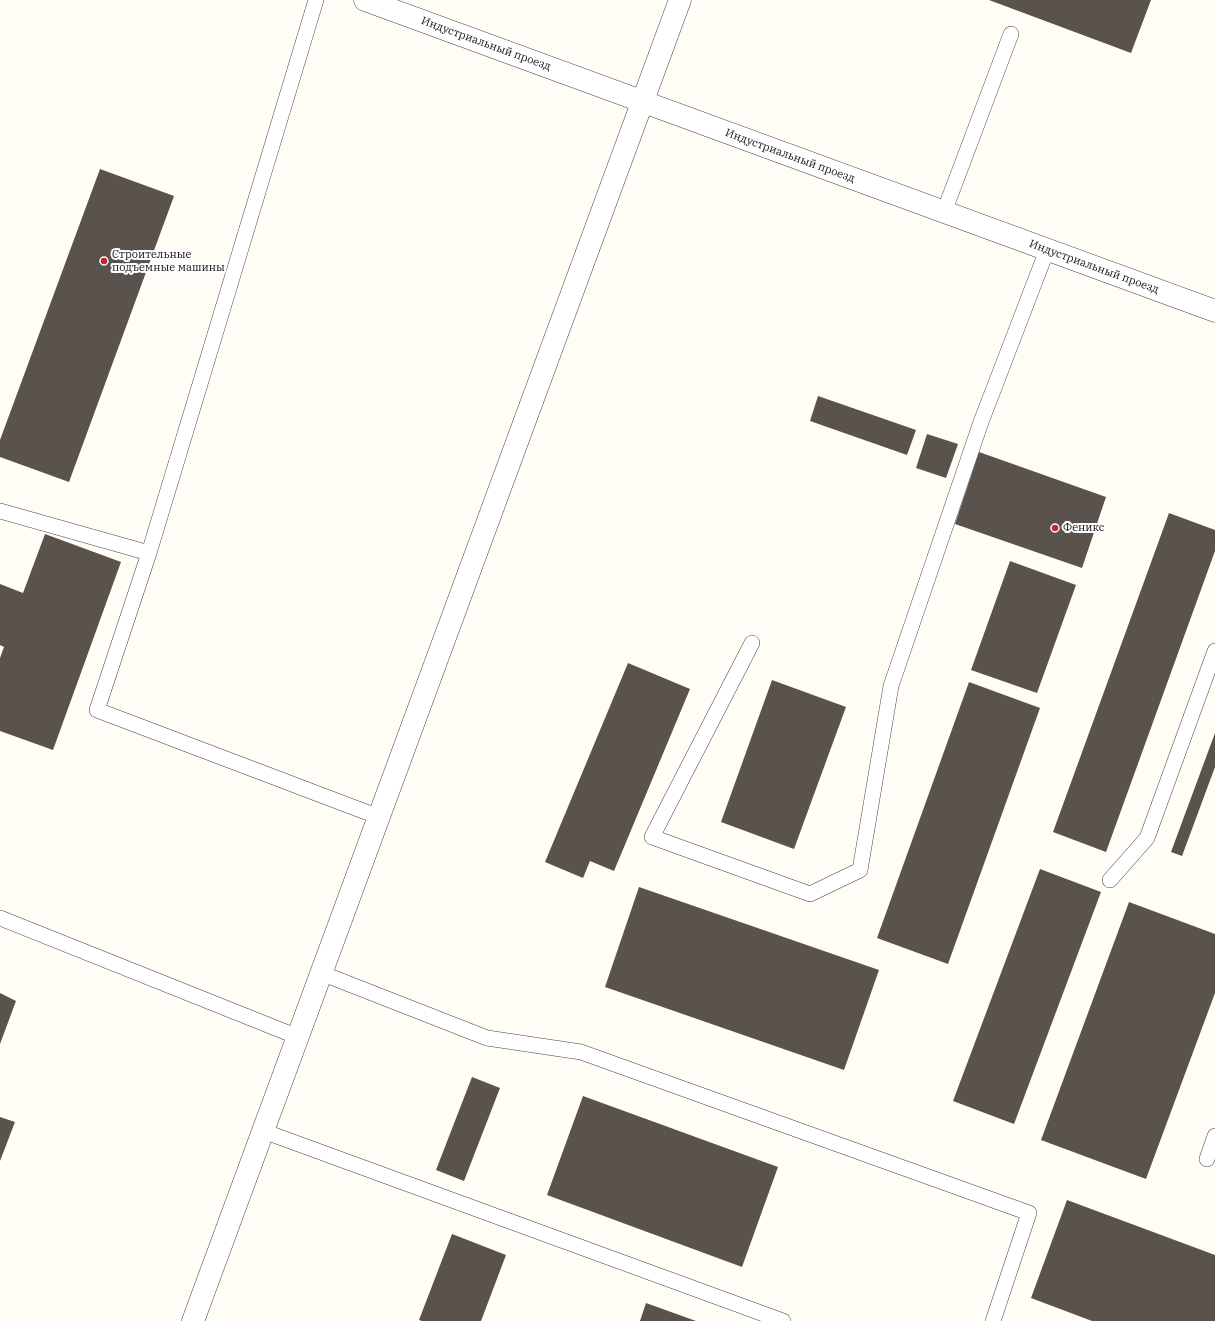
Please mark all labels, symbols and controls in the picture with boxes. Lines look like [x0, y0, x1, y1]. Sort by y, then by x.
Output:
street label: Индустриальный проезд [419, 14, 553, 74]
street label: Индустриальный проезд [723, 126, 857, 186]
street label: Индустриальный проезд [1027, 237, 1161, 297]
place label: Строительные подъемные машины [112, 248, 225, 274]
marker: Строительные подъемные машины [99, 256, 109, 266]
place label: Феникс [1063, 521, 1105, 535]
marker: Феникс [1050, 523, 1060, 533]

